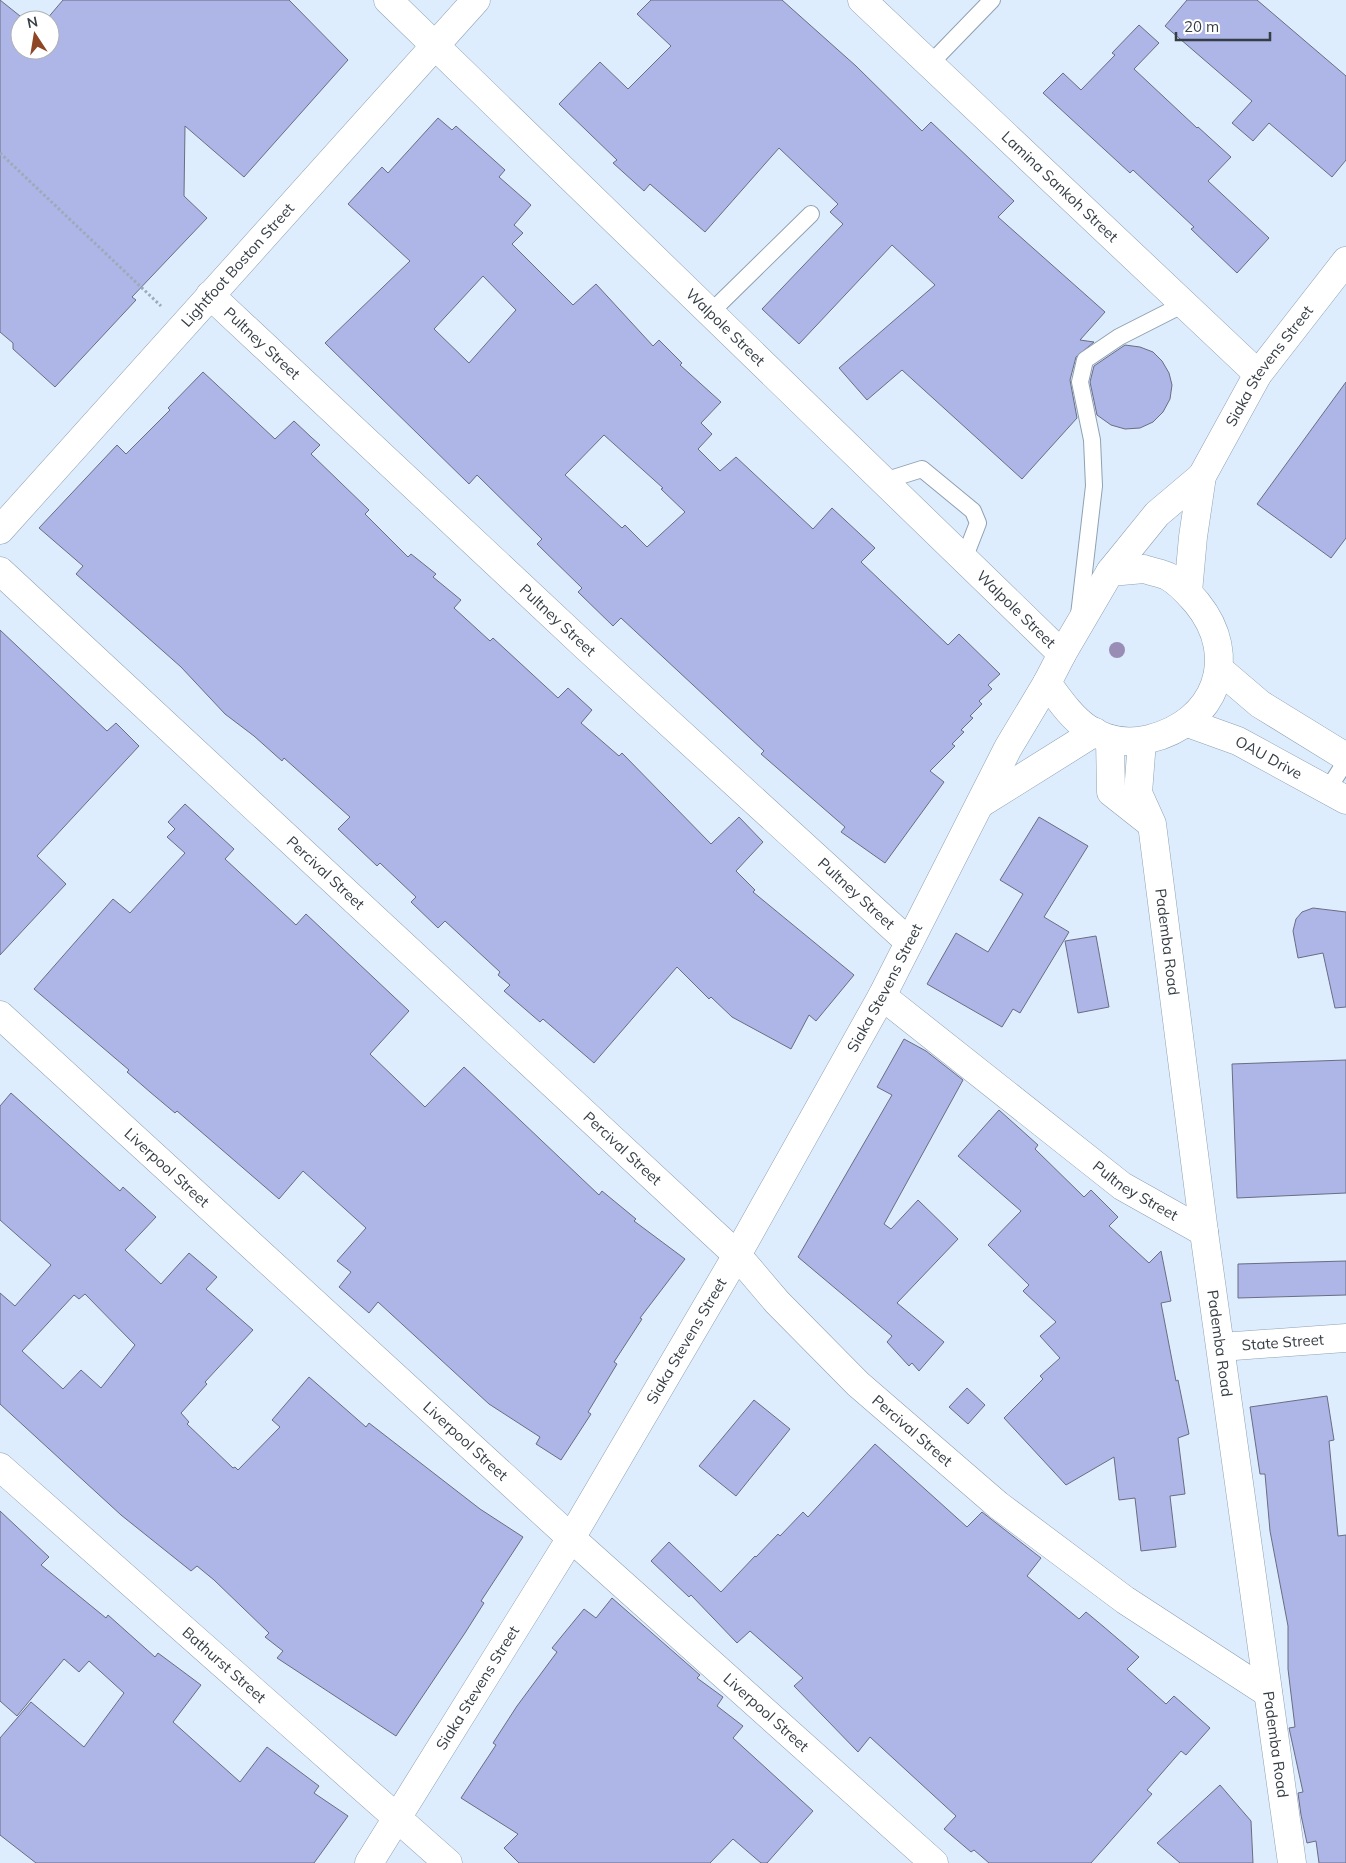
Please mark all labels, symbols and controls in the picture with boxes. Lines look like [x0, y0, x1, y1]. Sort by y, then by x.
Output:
north arrow [10, 10, 60, 60]
scale bar [1176, 10, 1270, 42]
text: N [25, 12, 39, 32]
text: 20 m [1184, 17, 1219, 36]
street label: Lamina Sankoh Street [998, 127, 1122, 246]
street label: Lightfoot Boston Street [177, 199, 298, 331]
street label: Walpole Street [682, 284, 769, 370]
street label: Siaka Stevens Street [1221, 301, 1317, 430]
street label: Pultney Street [220, 303, 304, 383]
street label: Walpole Street [973, 566, 1060, 652]
street label: Pultney Street [516, 580, 600, 660]
street label: OAU Drive [1232, 731, 1306, 783]
street label: Percival Street [283, 832, 369, 914]
street label: Pultney Street [814, 854, 899, 933]
street label: Pademba Road [1151, 887, 1184, 996]
street label: Siaka Stevens Street [842, 920, 926, 1055]
street label: Percival Street [580, 1107, 666, 1189]
street label: Liverpool Street [121, 1124, 213, 1211]
street label: Pultney Street [1089, 1157, 1182, 1224]
street label: Siaka Stevens Street [642, 1274, 730, 1407]
street label: Pademba Road [1203, 1289, 1237, 1398]
street label: State Street [1241, 1330, 1325, 1354]
street label: Percival Street [868, 1391, 956, 1470]
street label: Liverpool Street [419, 1397, 512, 1484]
street label: Siaka Stevens Street [432, 1622, 523, 1753]
street label: Bathurst Street [179, 1623, 270, 1707]
street label: Liverpool Street [720, 1669, 813, 1755]
street label: Pademba Road [1259, 1690, 1293, 1799]

